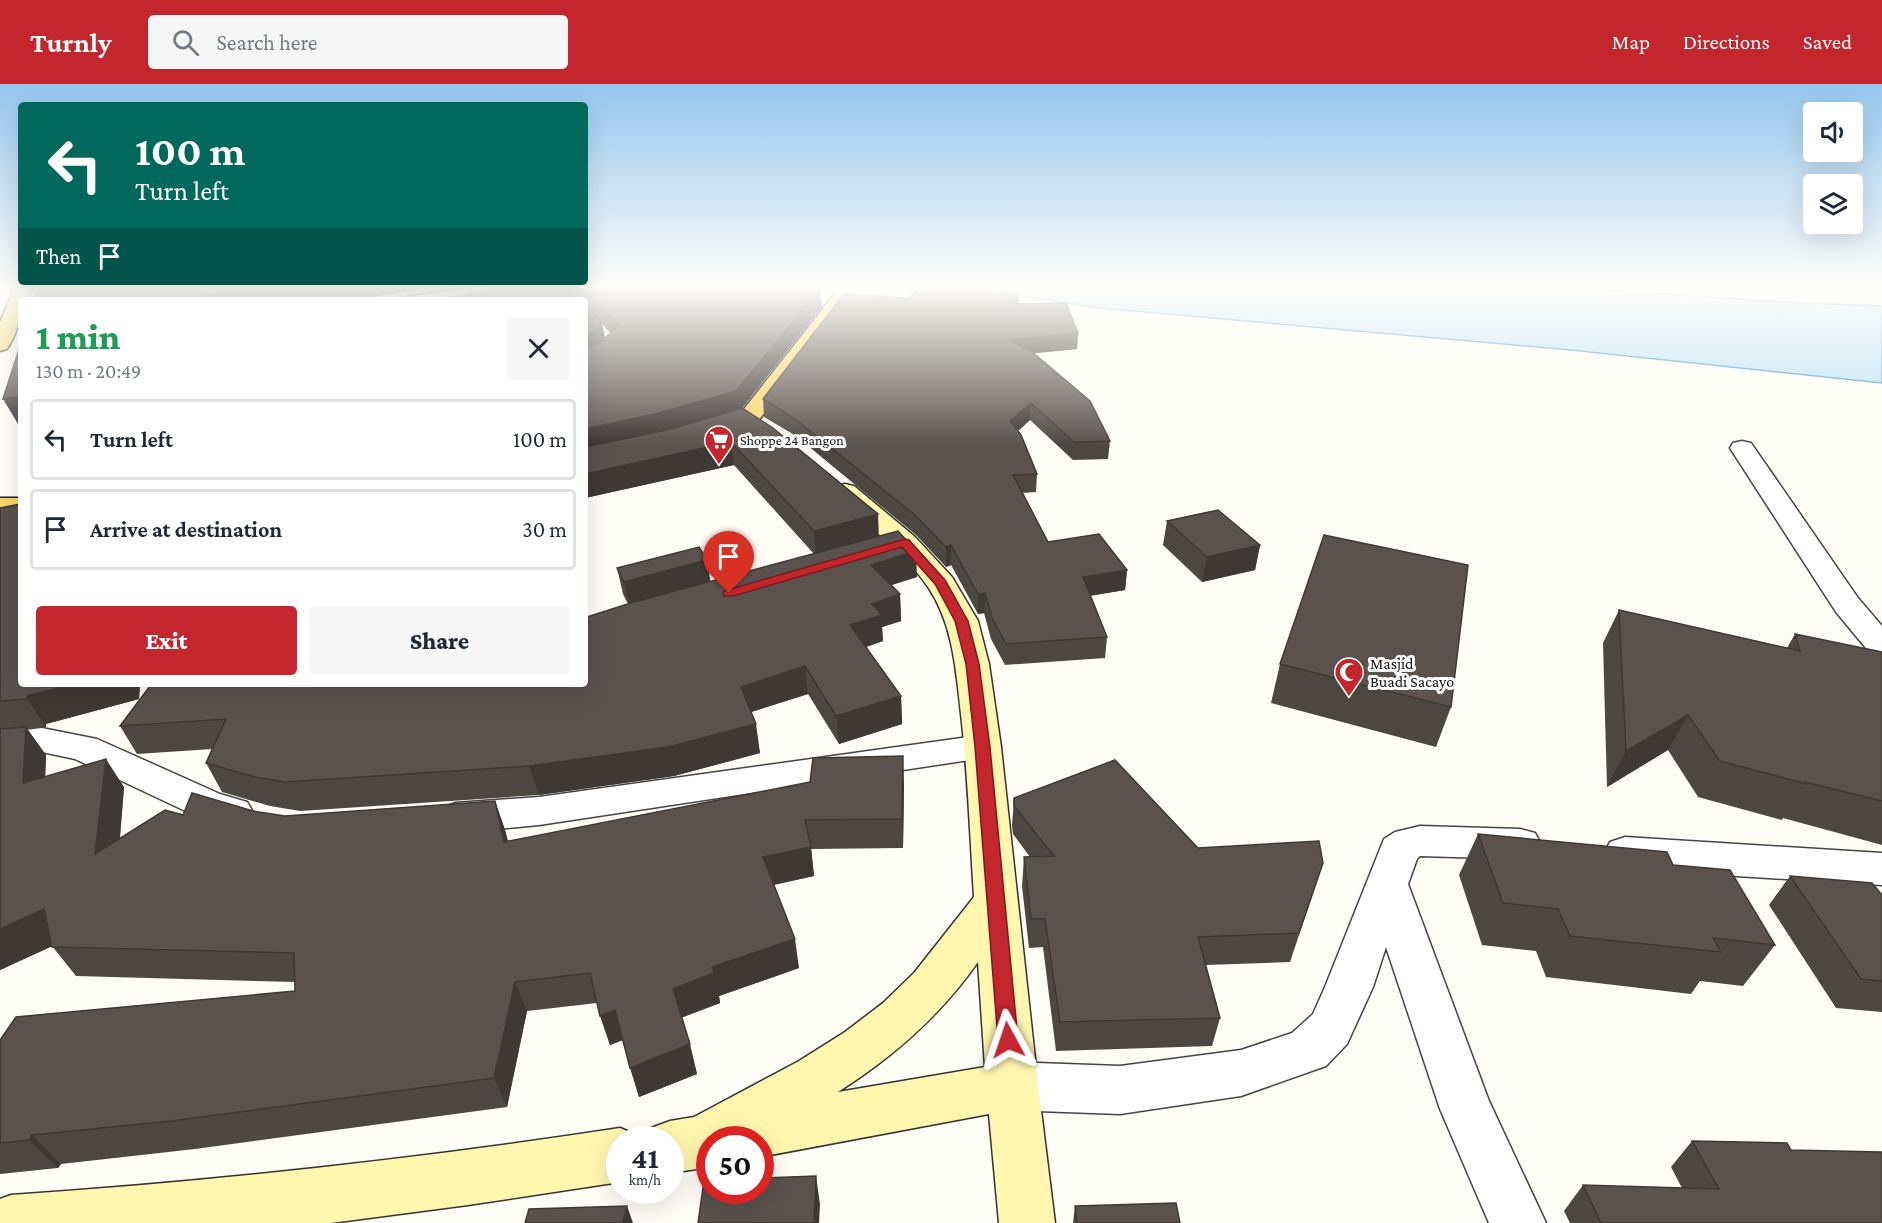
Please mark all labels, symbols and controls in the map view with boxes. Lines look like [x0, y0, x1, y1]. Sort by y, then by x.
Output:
search box [148, 15, 568, 69]
icon: search [169, 26, 202, 59]
text: Turnly [30, 27, 112, 58]
text: Search here [217, 30, 318, 55]
text: Map [1612, 30, 1650, 54]
text: Directions [1683, 30, 1770, 54]
text: Saved [1803, 30, 1852, 54]
map controls [1803, 102, 1863, 234]
button: sound [1803, 102, 1863, 162]
icon: left [36, 126, 114, 204]
text: 100 m [135, 127, 245, 174]
button: layers [1803, 174, 1863, 234]
text: Turn left [135, 176, 229, 206]
icon: arrive [93, 240, 126, 273]
text: Then [36, 244, 81, 269]
text: 1 min [36, 317, 120, 357]
button: close [507, 317, 570, 380]
text: 130 m · 20:49 [36, 360, 141, 382]
icon: left [39, 423, 72, 456]
supermarket icon: Shoppe 24 Bangon [703, 424, 735, 466]
text: Turn left [90, 427, 173, 452]
text: 100 m [513, 427, 567, 452]
place label: Shoppe 24 Bangon [740, 432, 844, 448]
icon: arrive [39, 513, 72, 546]
text: Arrive at destination [90, 517, 282, 542]
text: 30 m [522, 517, 567, 542]
pin [703, 531, 754, 593]
icon: arrive [712, 540, 745, 573]
button: Exit [36, 606, 297, 675]
button: Share [309, 606, 570, 675]
place label: Masjid Buadi Sacayo [1370, 655, 1454, 691]
mosque icon: Masjid Buadi Sacayo [1333, 656, 1365, 698]
position arrow [976, 1008, 1040, 1072]
speed limit sign: 50 [696, 1126, 774, 1204]
text: 41 [631, 1141, 659, 1174]
text: km/h [629, 1172, 661, 1188]

